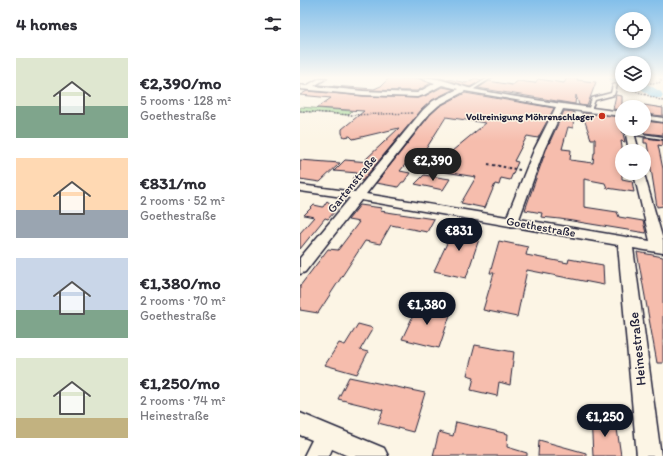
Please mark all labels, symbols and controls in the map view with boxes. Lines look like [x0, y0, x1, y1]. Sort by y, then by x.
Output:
map controls [615, 12, 651, 180]
button: locate [615, 12, 651, 48]
icon: filters [262, 13, 284, 35]
text: 4 homes [16, 14, 77, 34]
button: layers [615, 56, 651, 92]
text: €2,390/mo [140, 73, 221, 93]
icon: home [48, 74, 96, 122]
text: 5 rooms · 128 m² [140, 93, 231, 108]
button: + [615, 100, 651, 136]
text: Goethestraße [140, 108, 216, 123]
place label: Vollreinigung Möhrenschlager [466, 110, 595, 123]
marker: Vollreinigung Möhrenschlager [597, 111, 607, 121]
button: − [615, 144, 651, 180]
pin: €2,390 [400, 148, 466, 182]
street label: Gartenstraße [324, 152, 380, 216]
text: €2,390 [413, 153, 453, 168]
text: €831/mo [140, 173, 206, 193]
icon: home [48, 174, 96, 222]
text: 2 rooms · 52 m² [140, 193, 225, 208]
text: Goethestraße [140, 208, 216, 223]
street label: Goethestraße [505, 214, 577, 240]
pin: €831 [435, 218, 483, 252]
text: €831 [445, 223, 473, 238]
text: €1,380/mo [140, 273, 221, 293]
icon: home [48, 274, 96, 322]
pin: €1,380 [394, 292, 460, 326]
text: 2 rooms · 70 m² [140, 293, 226, 308]
text: €1,380 [408, 297, 446, 312]
text: Goethestraße [140, 308, 216, 323]
street label: Heinestraße [625, 311, 650, 387]
text: €1,250/mo [140, 373, 220, 393]
icon: home [48, 374, 96, 422]
text: 2 rooms · 74 m² [140, 393, 226, 408]
pin: €1,250 [572, 404, 638, 438]
text: Heinestraße [140, 408, 209, 423]
text: €1,250 [586, 409, 624, 424]

